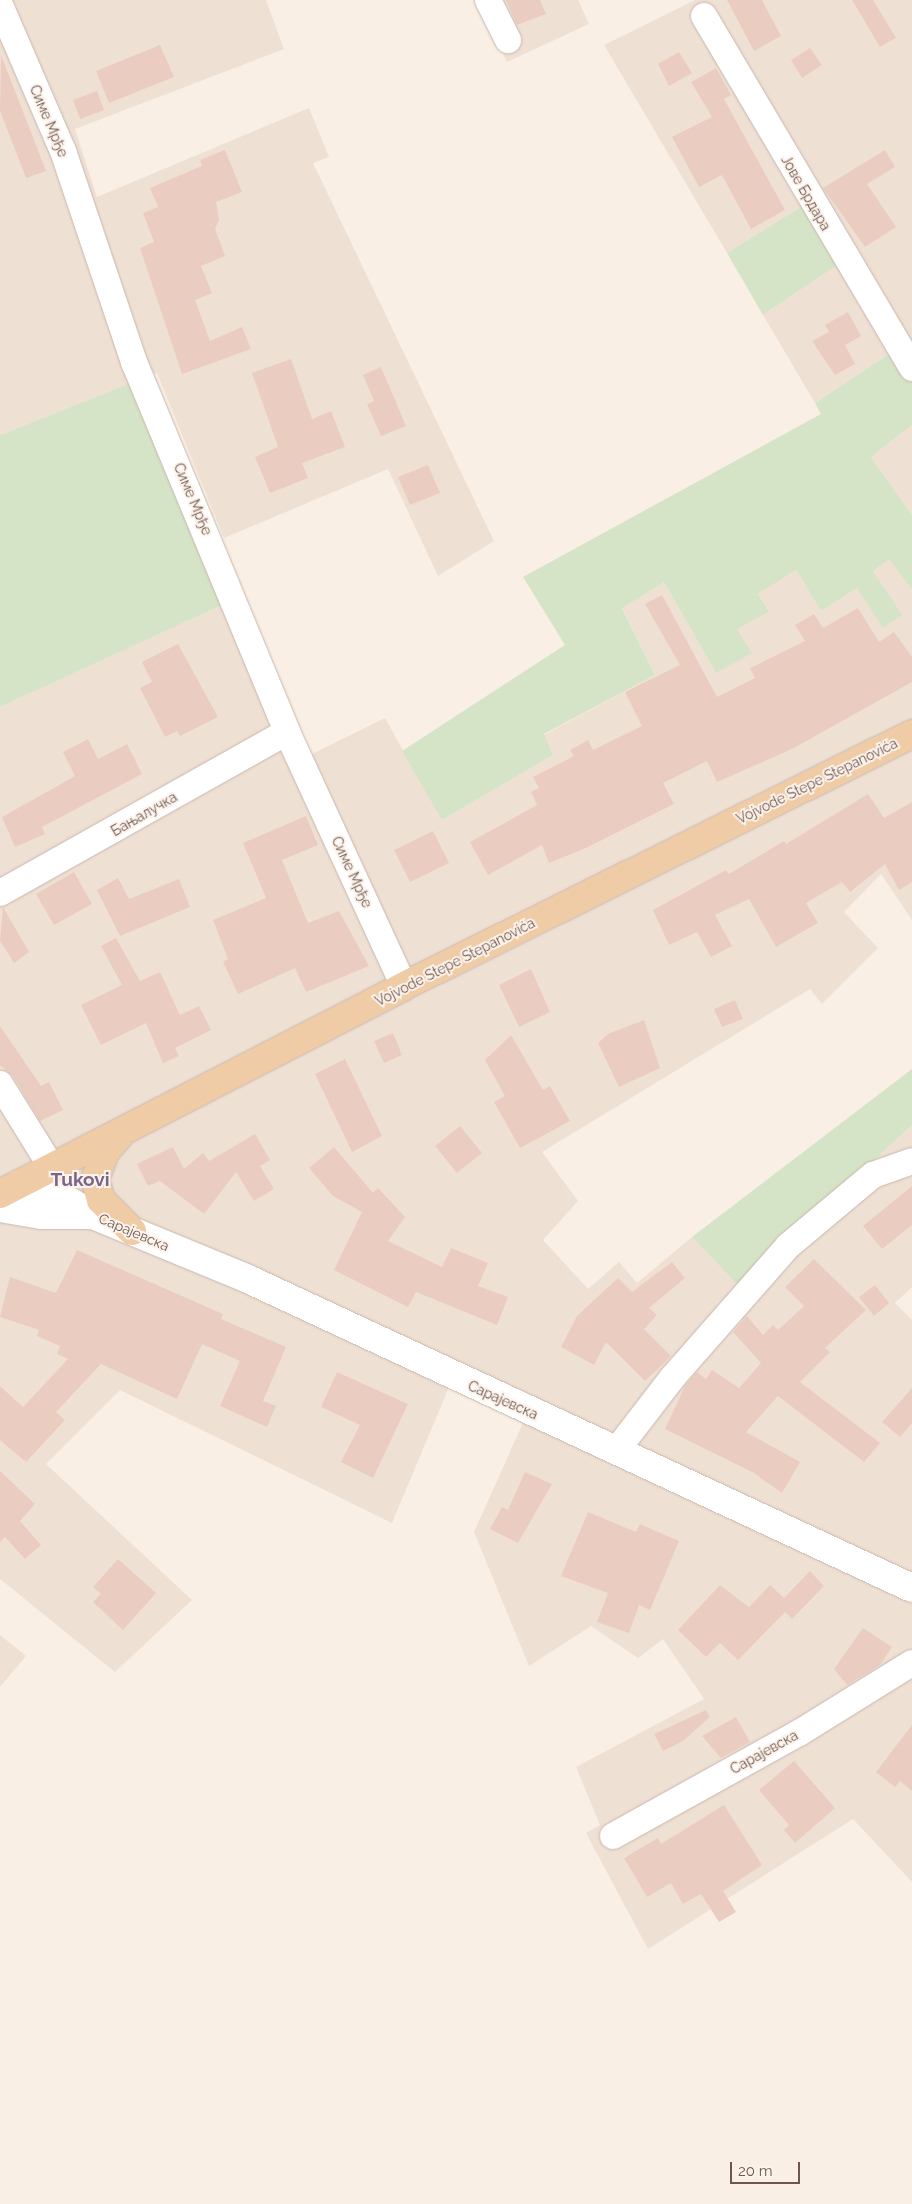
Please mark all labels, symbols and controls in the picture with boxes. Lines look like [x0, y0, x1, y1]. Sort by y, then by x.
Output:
street label: Симе Мрђе [26, 82, 72, 160]
street label: Јове Брдара [778, 152, 834, 234]
street label: Симе Мрђе [170, 460, 216, 538]
street label: Vojvode Stepe Stepanovića [734, 735, 900, 827]
street label: Бањалучка [108, 788, 180, 840]
street label: Симе Мрђе [328, 834, 376, 910]
street label: Vojvode Stepe Stepanovića [372, 914, 538, 1010]
district label: Tukovi [51, 1169, 109, 1191]
street label: Сарајевска [96, 1210, 172, 1254]
street label: Сарајевска [465, 1377, 541, 1423]
street label: Сарајевска [727, 1726, 801, 1778]
scale bar [732, 2152, 802, 2184]
text: 20 m [738, 2162, 773, 2180]

